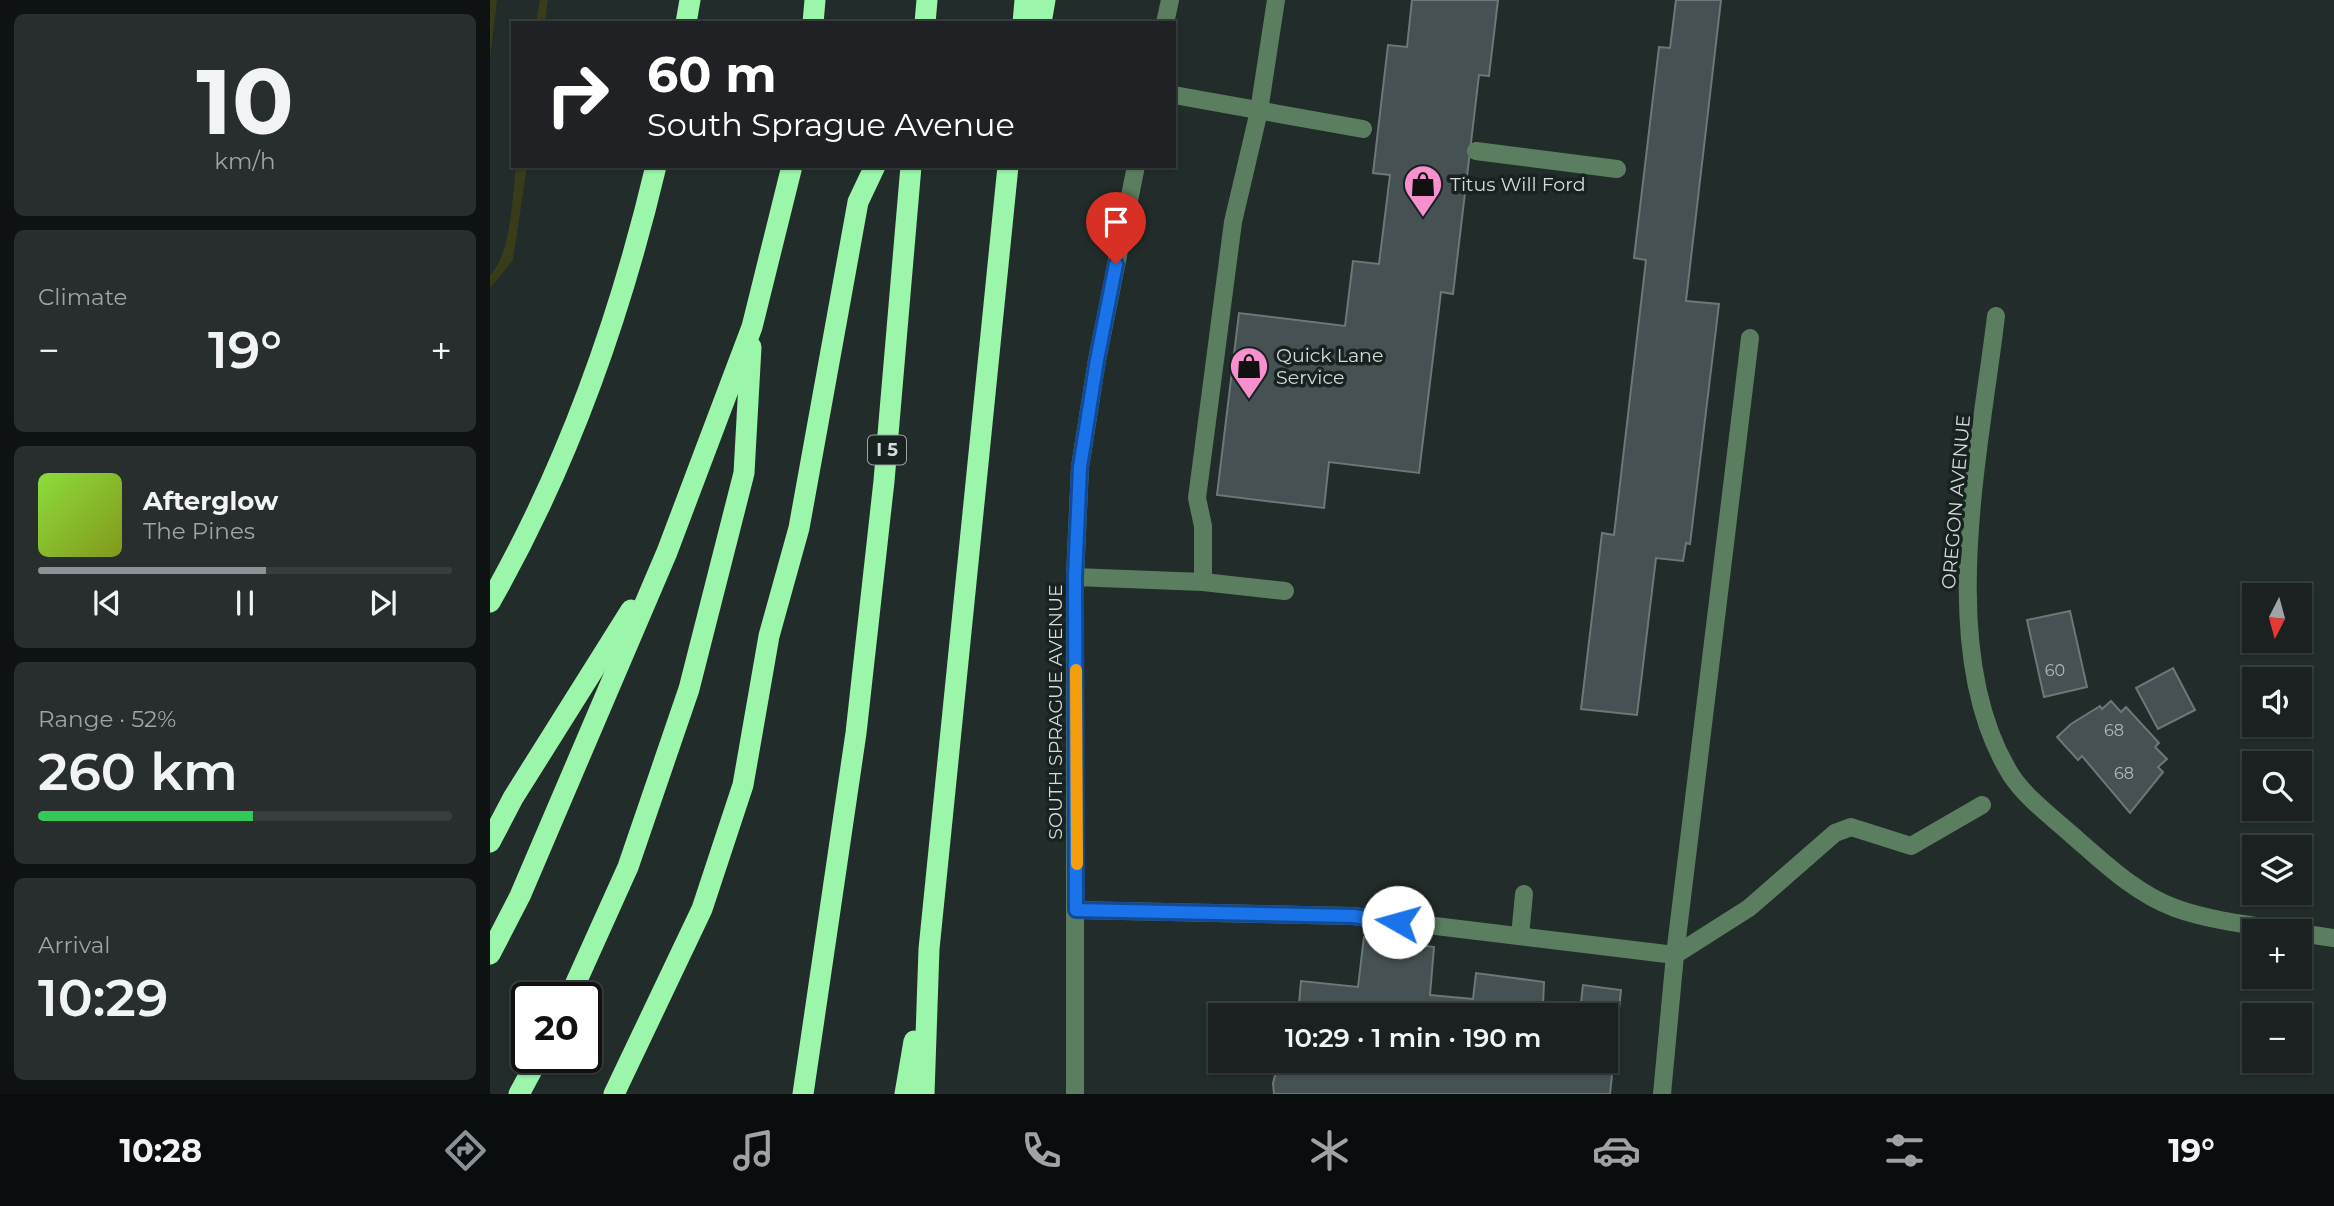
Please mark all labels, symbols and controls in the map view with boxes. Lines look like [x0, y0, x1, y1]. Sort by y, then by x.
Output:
text: 60 m [647, 45, 777, 104]
text: 10 [196, 46, 294, 157]
icon: right [532, 49, 623, 140]
text: South Sprague Avenue [647, 105, 1015, 144]
text: km/h [214, 147, 276, 175]
shop icon: Titus Will Ford [1402, 163, 1444, 218]
place label: Titus Will Ford [1450, 173, 1586, 196]
pin [1086, 192, 1146, 264]
icon: arrive [1097, 203, 1135, 241]
text: Climate [38, 283, 127, 311]
text: 19° [208, 318, 282, 381]
text: − [38, 327, 60, 374]
text: + [430, 327, 452, 374]
place label: Quick Lane Service [1276, 344, 1383, 389]
shop icon: Quick Lane Service [1228, 345, 1270, 400]
street label: OREGON AVENUE [1937, 414, 1975, 590]
road number: I 5 [868, 436, 906, 464]
text: Afterglow [143, 485, 278, 517]
text: The Pines [143, 517, 255, 545]
north arrow [2242, 583, 2312, 653]
map controls [2242, 583, 2312, 1073]
icon: previous [88, 584, 126, 622]
icon: pause [226, 584, 264, 622]
icon: next [364, 584, 402, 622]
street label: SOUTH SPRAGUE AVENUE [1044, 584, 1067, 840]
house number: 60 [2045, 661, 2065, 680]
button: sound [2242, 667, 2312, 737]
text: Range · 52% [38, 705, 176, 733]
house number: 68 [2104, 721, 2124, 740]
text: 260 km [38, 740, 238, 803]
button: search [2242, 751, 2312, 821]
house number: 68 [2114, 764, 2134, 783]
button: layers [2242, 835, 2312, 905]
position arrow [1361, 885, 1435, 959]
button: + [2242, 919, 2312, 989]
text: Arrival [38, 931, 111, 959]
text: 10:29 [38, 966, 168, 1029]
speed limit sign: 20 [511, 982, 602, 1073]
button: − [2242, 1003, 2312, 1073]
text: 10:29 · 1 min · 190 m [1285, 1022, 1541, 1054]
icon: directions [441, 1126, 490, 1175]
icon: music [729, 1126, 778, 1175]
icon: phone [1017, 1126, 1066, 1175]
icon: climate [1305, 1126, 1354, 1175]
icon: car [1592, 1126, 1641, 1175]
icon: filters [1880, 1126, 1929, 1175]
text: 10:28 [119, 1131, 202, 1170]
text: 19° [2168, 1131, 2215, 1170]

